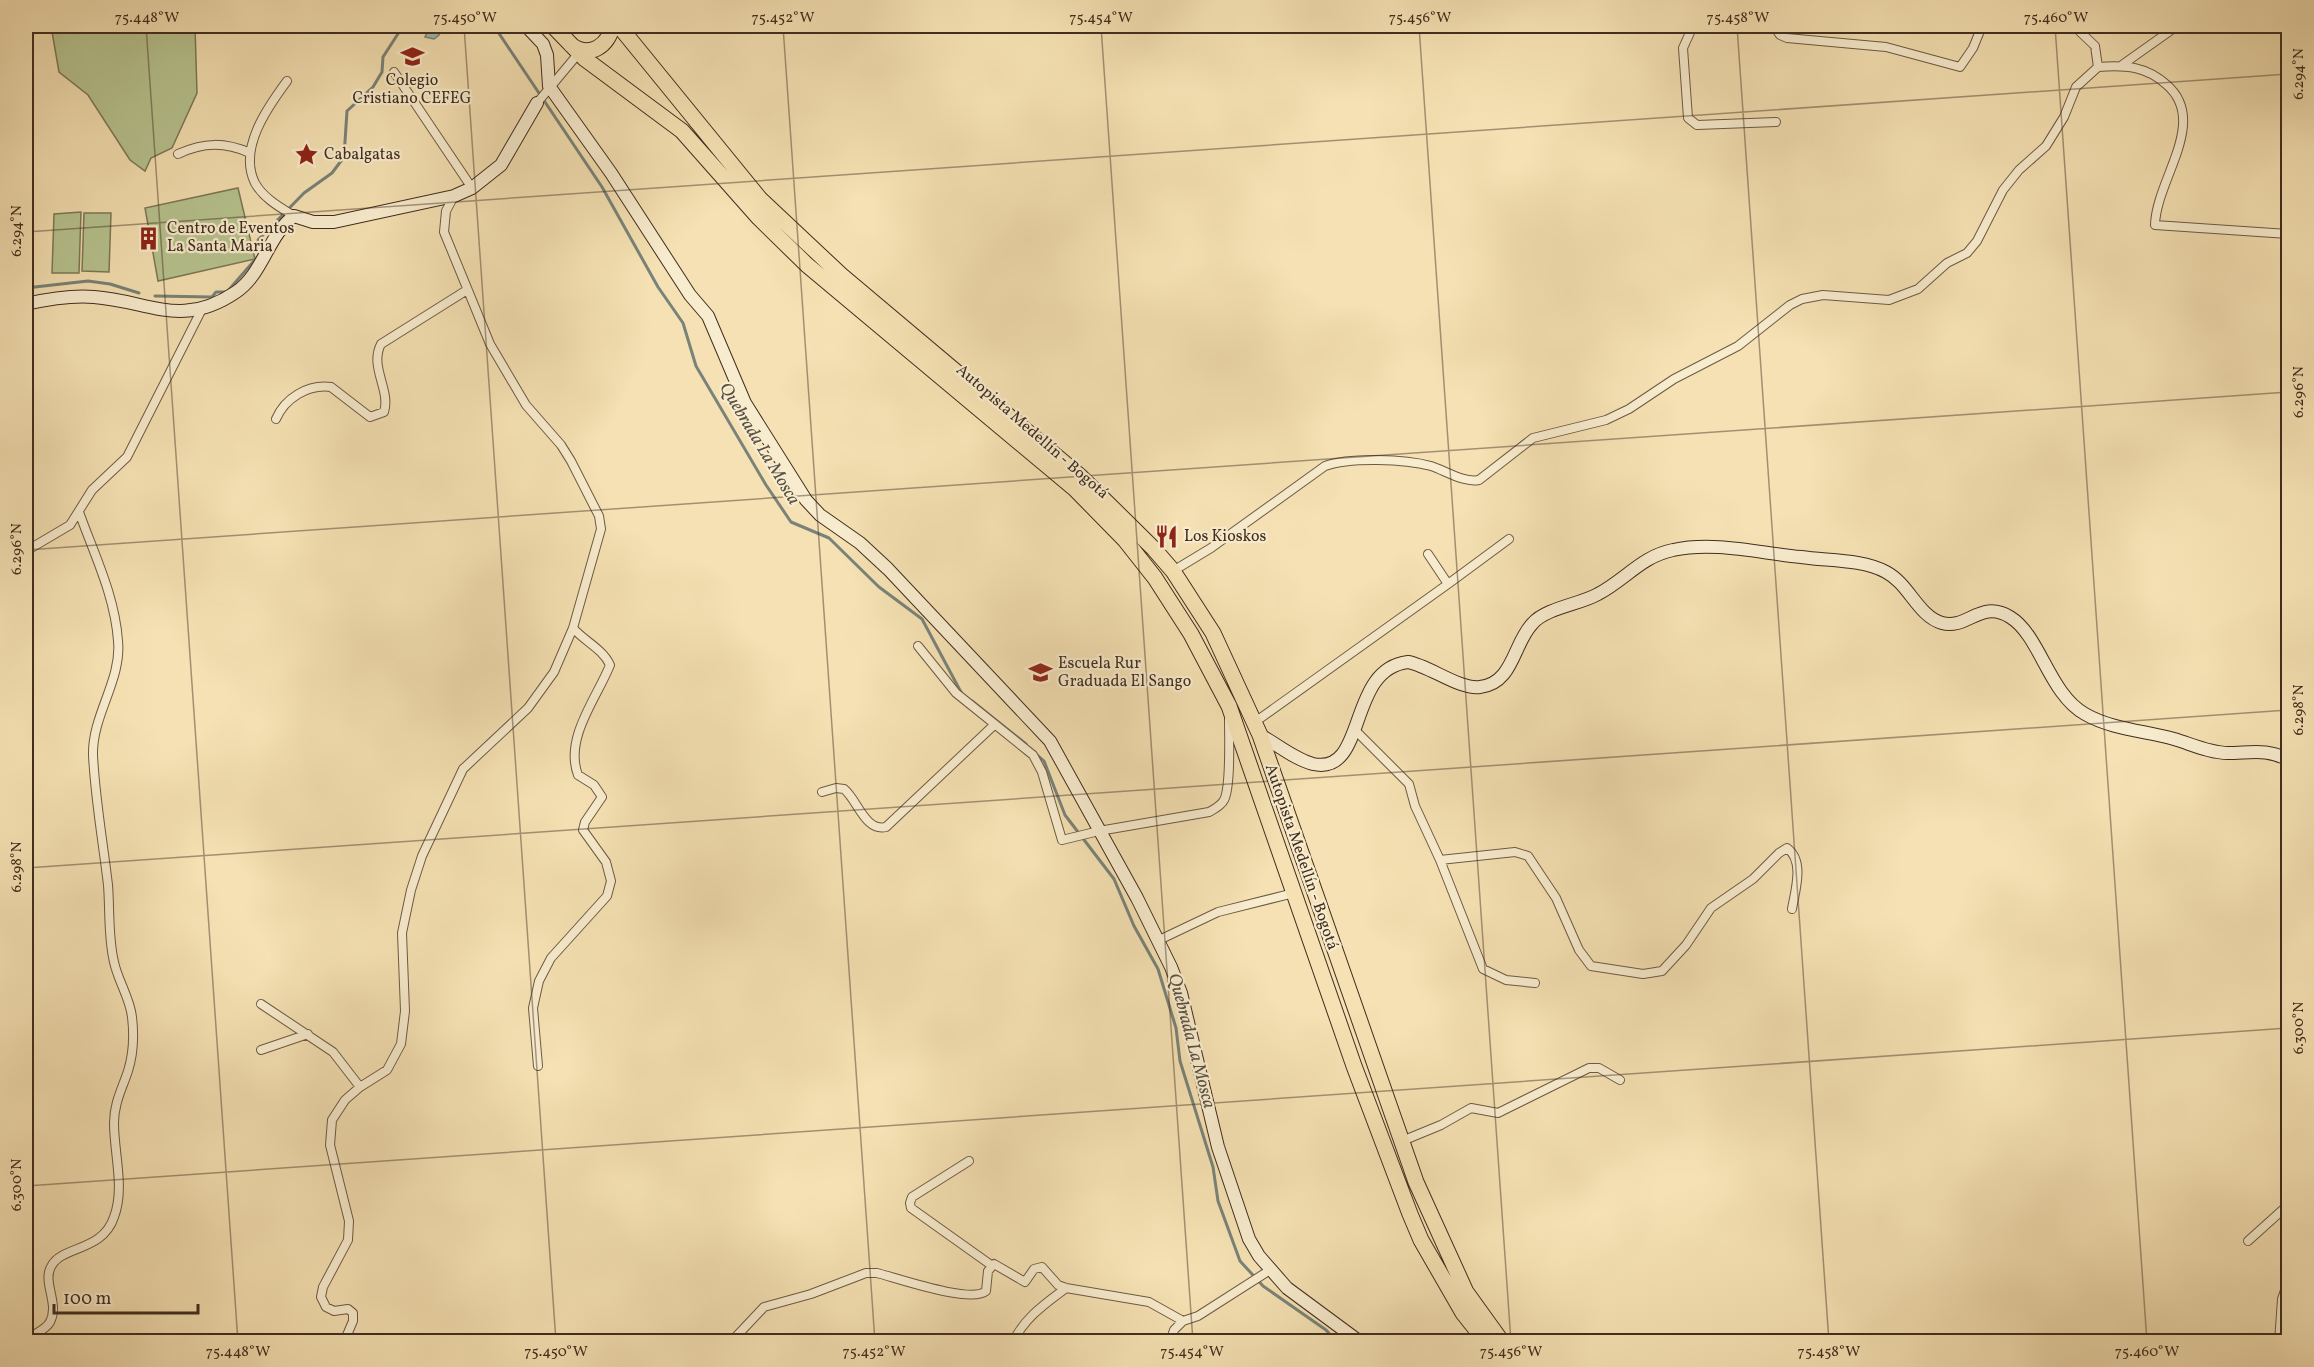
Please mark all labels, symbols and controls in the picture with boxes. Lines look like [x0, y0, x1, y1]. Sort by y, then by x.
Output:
text: 75.448°W [115, 8, 179, 29]
text: 75.450°W [433, 8, 497, 29]
text: 75.452°W [752, 8, 814, 29]
text: 75.454°W [1069, 8, 1133, 29]
text: 75.456°W [1389, 8, 1451, 29]
text: 75.458°W [1707, 8, 1769, 29]
text: 75.460°W [2024, 8, 2088, 29]
school or university icon: Colegio Cristiano CEFEG [399, 43, 425, 69]
text: 6.294°N [2289, 48, 2310, 100]
place label: Colegio Cristiano CEFEG [353, 70, 471, 110]
place icon: Cabalgatas [293, 142, 319, 168]
place label: Cabalgatas [324, 144, 400, 166]
text: 6.294°N [7, 205, 28, 257]
place label: Centro de Eventos La Santa Maria [167, 218, 294, 258]
building icon: Centro de Eventos La Santa Maria [136, 225, 162, 251]
street label: Autopista Medellín - Bogotá [951, 360, 1113, 504]
text: 6.296°N [2289, 366, 2310, 418]
water label: Quebrada La Mosca [712, 378, 806, 510]
text: 6.296°N [7, 523, 28, 575]
restaurant icon: Los Kioskos [1153, 524, 1179, 550]
place label: Los Kioskos [1184, 526, 1267, 548]
place label: Escuela Rur Graduada El Sango [1058, 653, 1191, 693]
school or university icon: Escuela Rur Graduada El Sango [1027, 660, 1053, 686]
text: 6.298°N [2289, 684, 2310, 736]
street label: Autopista Medellín - Bogotá [1259, 761, 1343, 953]
text: 6.298°N [7, 841, 28, 893]
water label: Quebrada La Mosca [1161, 971, 1221, 1111]
text: 6.300°N [2289, 1002, 2310, 1054]
text: 6.300°N [7, 1159, 28, 1211]
scale bar [54, 1277, 198, 1315]
text: 100 m [63, 1287, 112, 1312]
text: 75.448°W [206, 1342, 270, 1363]
text: 75.450°W [524, 1342, 588, 1363]
text: 75.452°W [843, 1342, 905, 1363]
text: 75.454°W [1160, 1342, 1224, 1363]
text: 75.456°W [1480, 1342, 1542, 1363]
text: 75.458°W [1798, 1342, 1860, 1363]
text: 75.460°W [2115, 1342, 2179, 1363]

